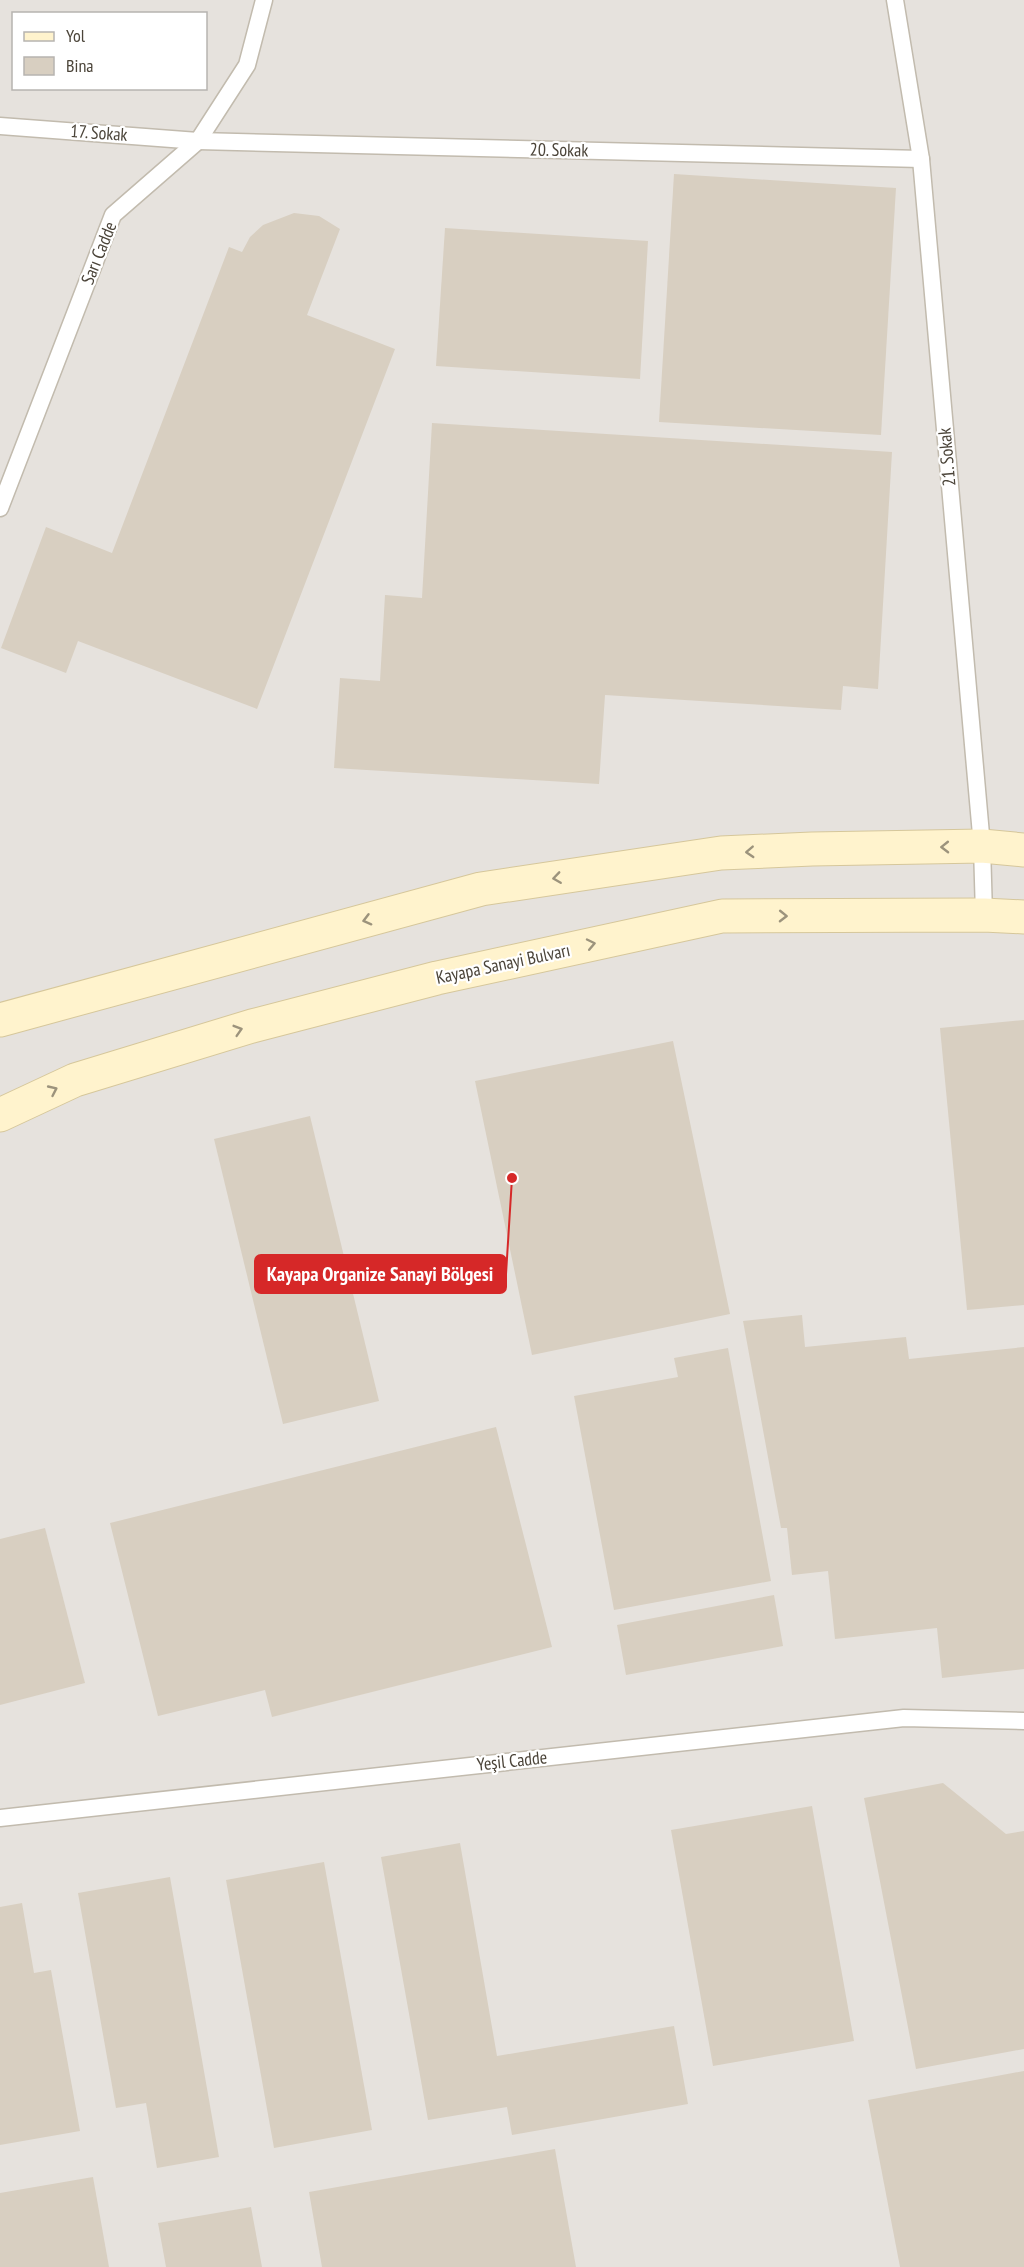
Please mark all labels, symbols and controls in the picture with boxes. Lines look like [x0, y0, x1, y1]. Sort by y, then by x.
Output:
legend [12, 12, 207, 90]
text: Yol [66, 24, 86, 47]
text: Bina [66, 54, 94, 77]
street label: 17. Sokak [70, 119, 128, 146]
street label: 20. Sokak [529, 137, 589, 162]
street label: Sarı Cadde [76, 218, 122, 288]
street label: 21. Sokak [932, 427, 961, 487]
one-way arrow [940, 841, 949, 853]
one-way arrow [745, 845, 754, 858]
one-way arrow [552, 871, 561, 883]
one-way arrow [778, 910, 787, 922]
one-way arrow [362, 913, 372, 925]
street label: Kayapa Sanayi Bulvarı [434, 938, 572, 989]
one-way arrow [586, 939, 596, 952]
one-way arrow [232, 1025, 243, 1037]
one-way arrow [46, 1086, 57, 1098]
callout: Kayapa Organize Sanayi Bölgesi [255, 1255, 506, 1293]
text: Kayapa Organize Sanayi Bölgesi [267, 1261, 493, 1287]
street label: Yeşil Cadde [476, 1745, 548, 1776]

